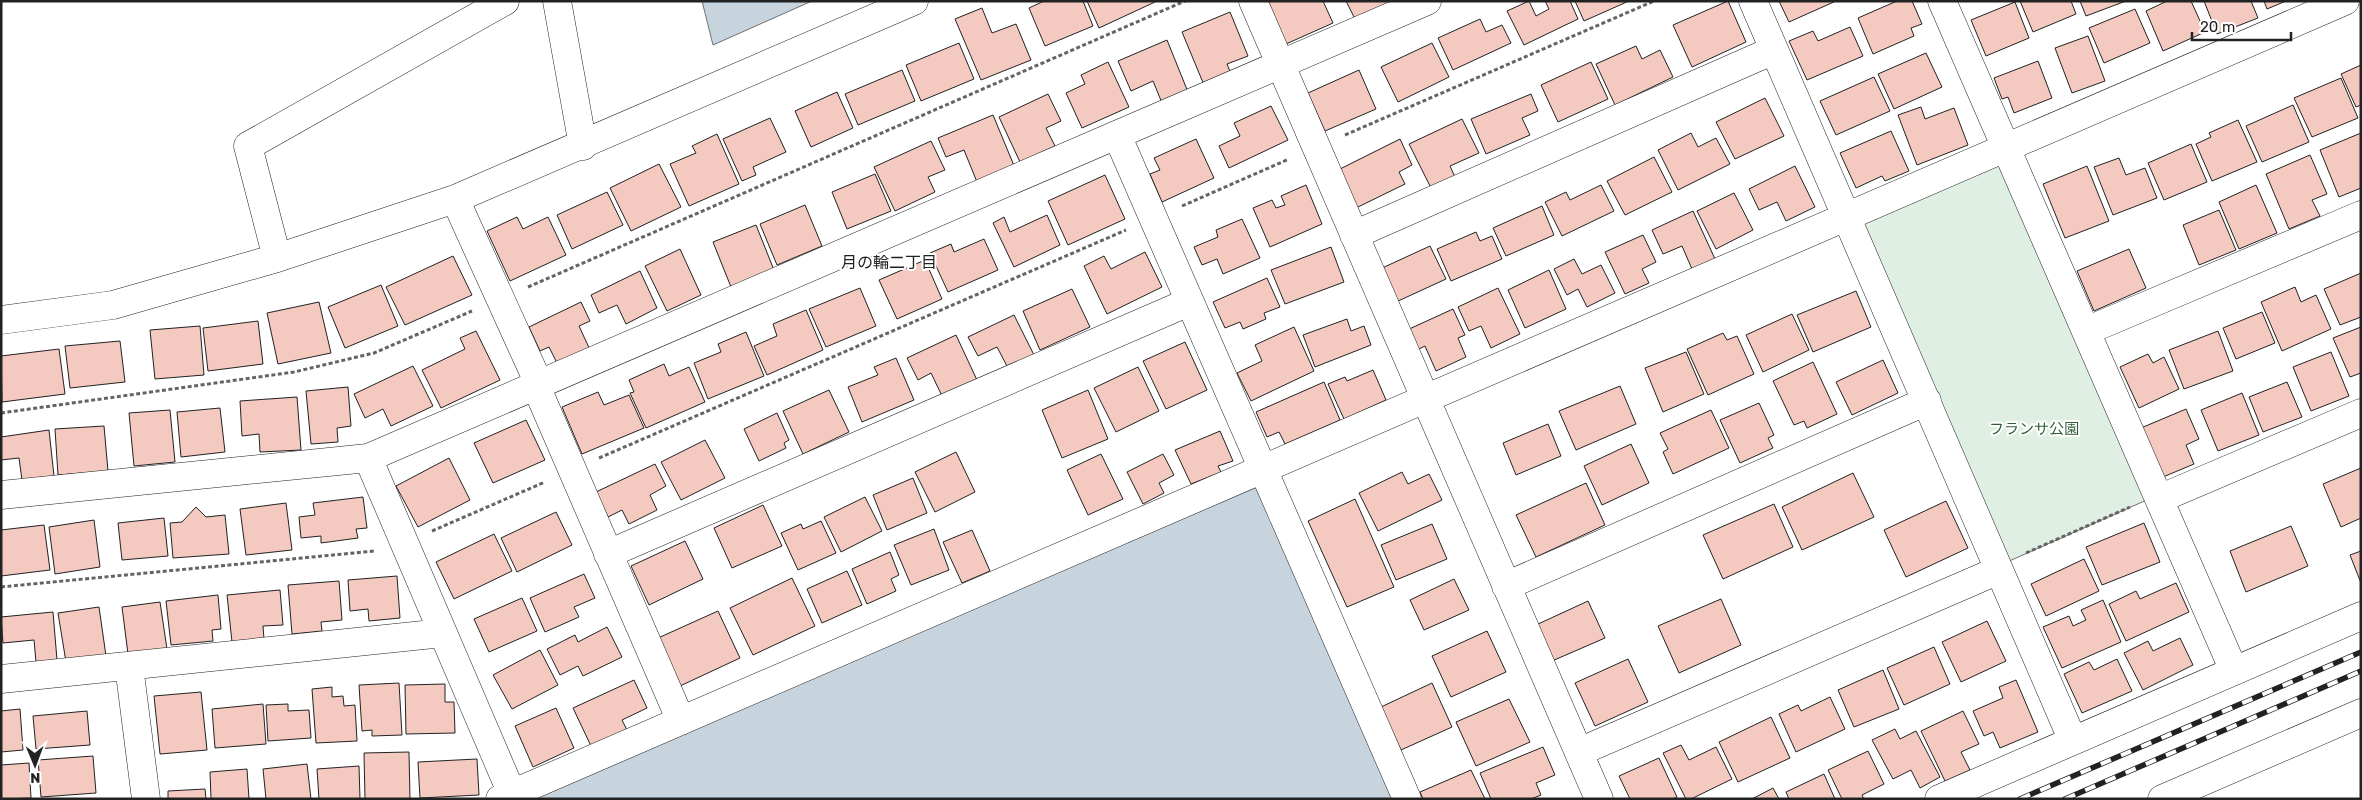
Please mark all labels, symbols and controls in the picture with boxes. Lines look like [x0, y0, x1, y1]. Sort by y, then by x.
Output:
scale bar [2192, 10, 2291, 42]
text: 20 m [2200, 18, 2235, 36]
district label: 月の輪二丁目 [841, 253, 937, 272]
park label: フランサ公園 [1989, 420, 2079, 438]
north arrow [10, 740, 60, 790]
text: N [30, 769, 40, 786]

